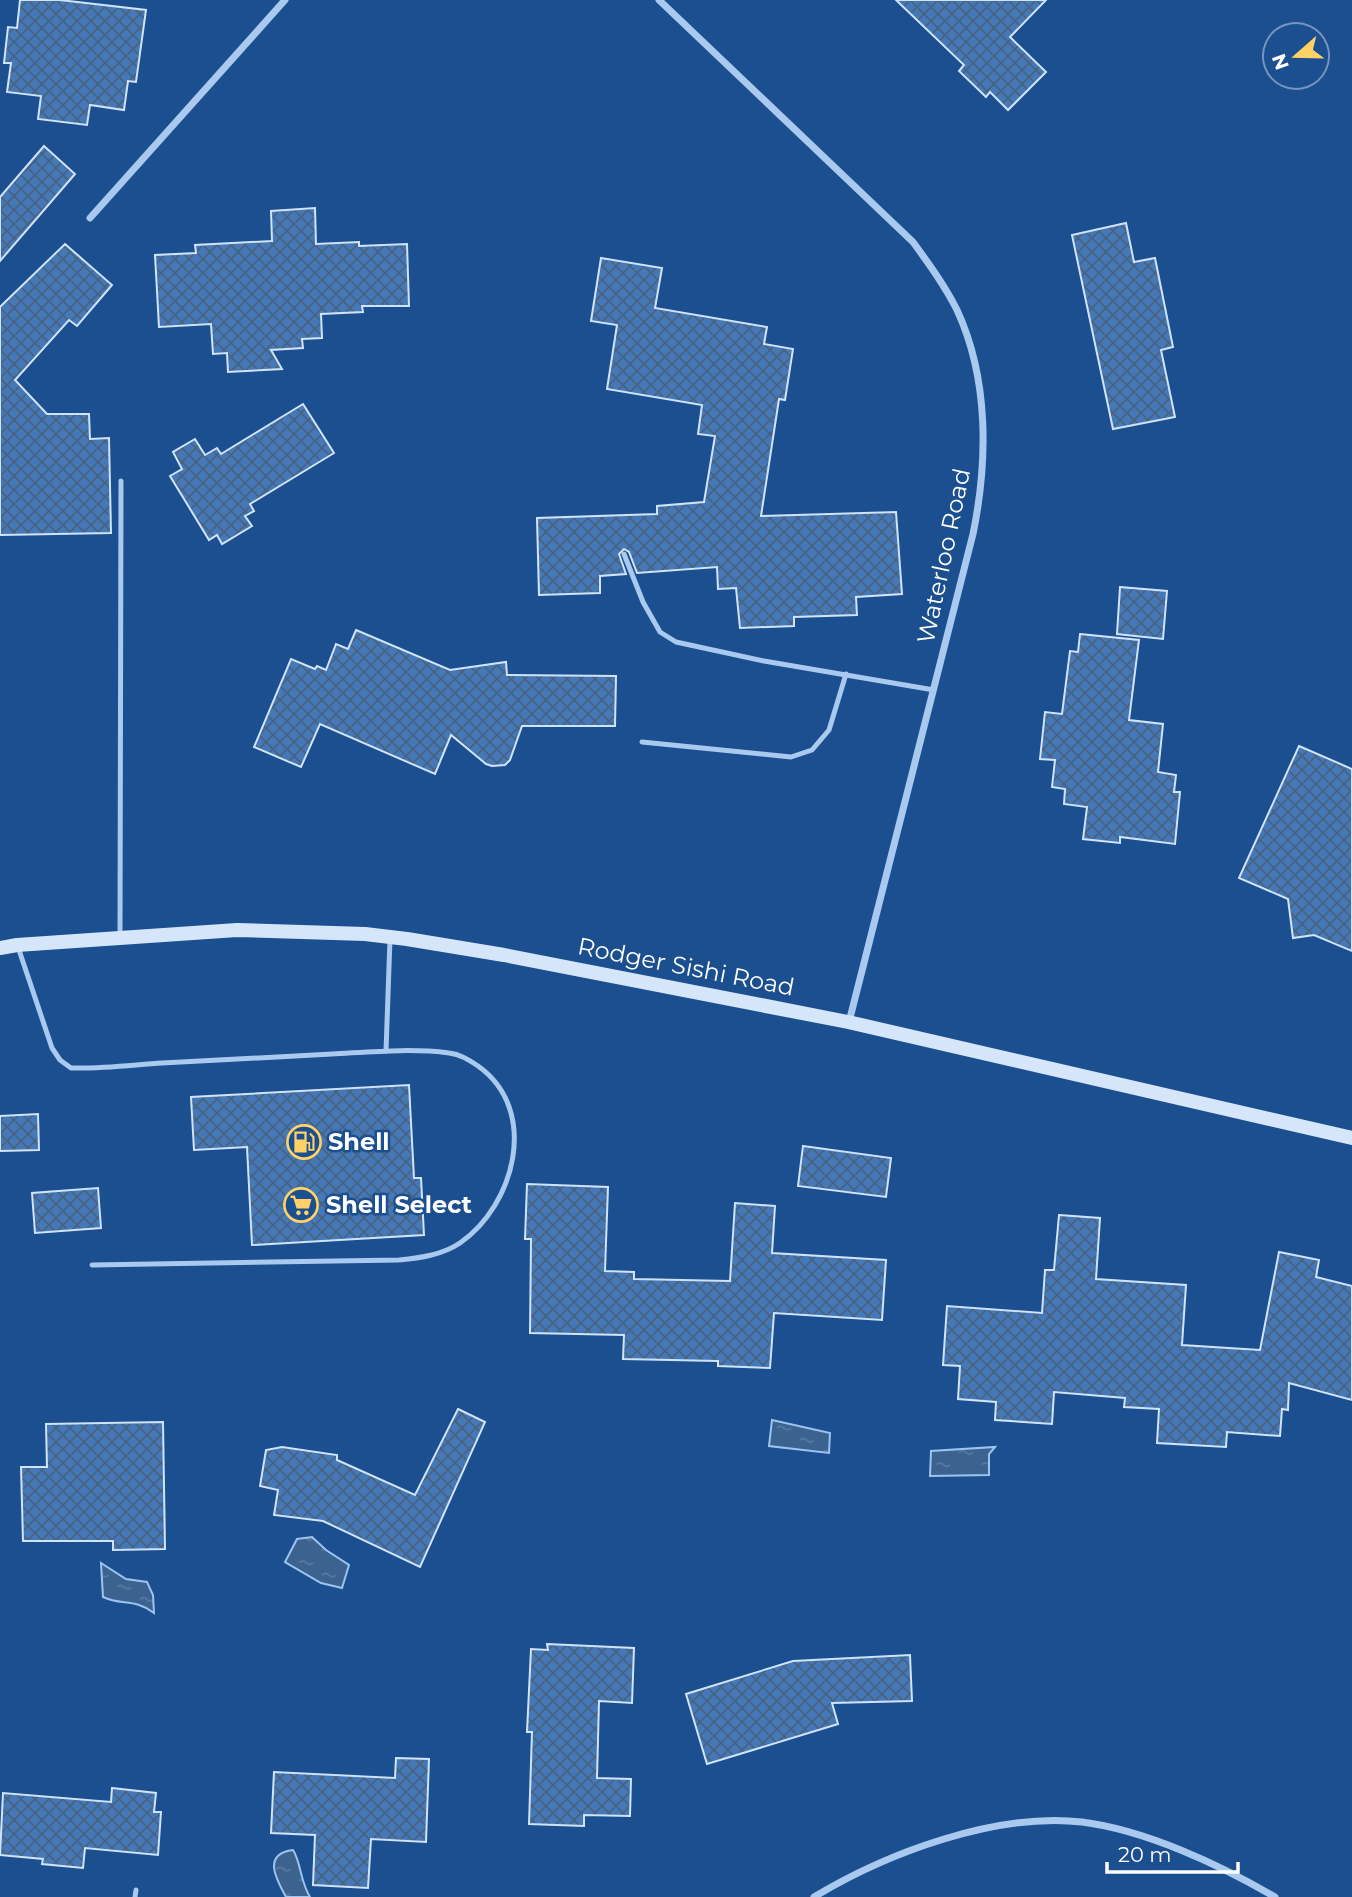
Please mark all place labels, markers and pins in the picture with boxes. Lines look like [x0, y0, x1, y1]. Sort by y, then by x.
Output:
fuel station icon: Shell [285, 1123, 323, 1161]
place label: Shell [328, 1127, 390, 1156]
supermarket icon: Shell Select [282, 1186, 320, 1224]
place label: Shell Select [326, 1190, 473, 1219]

